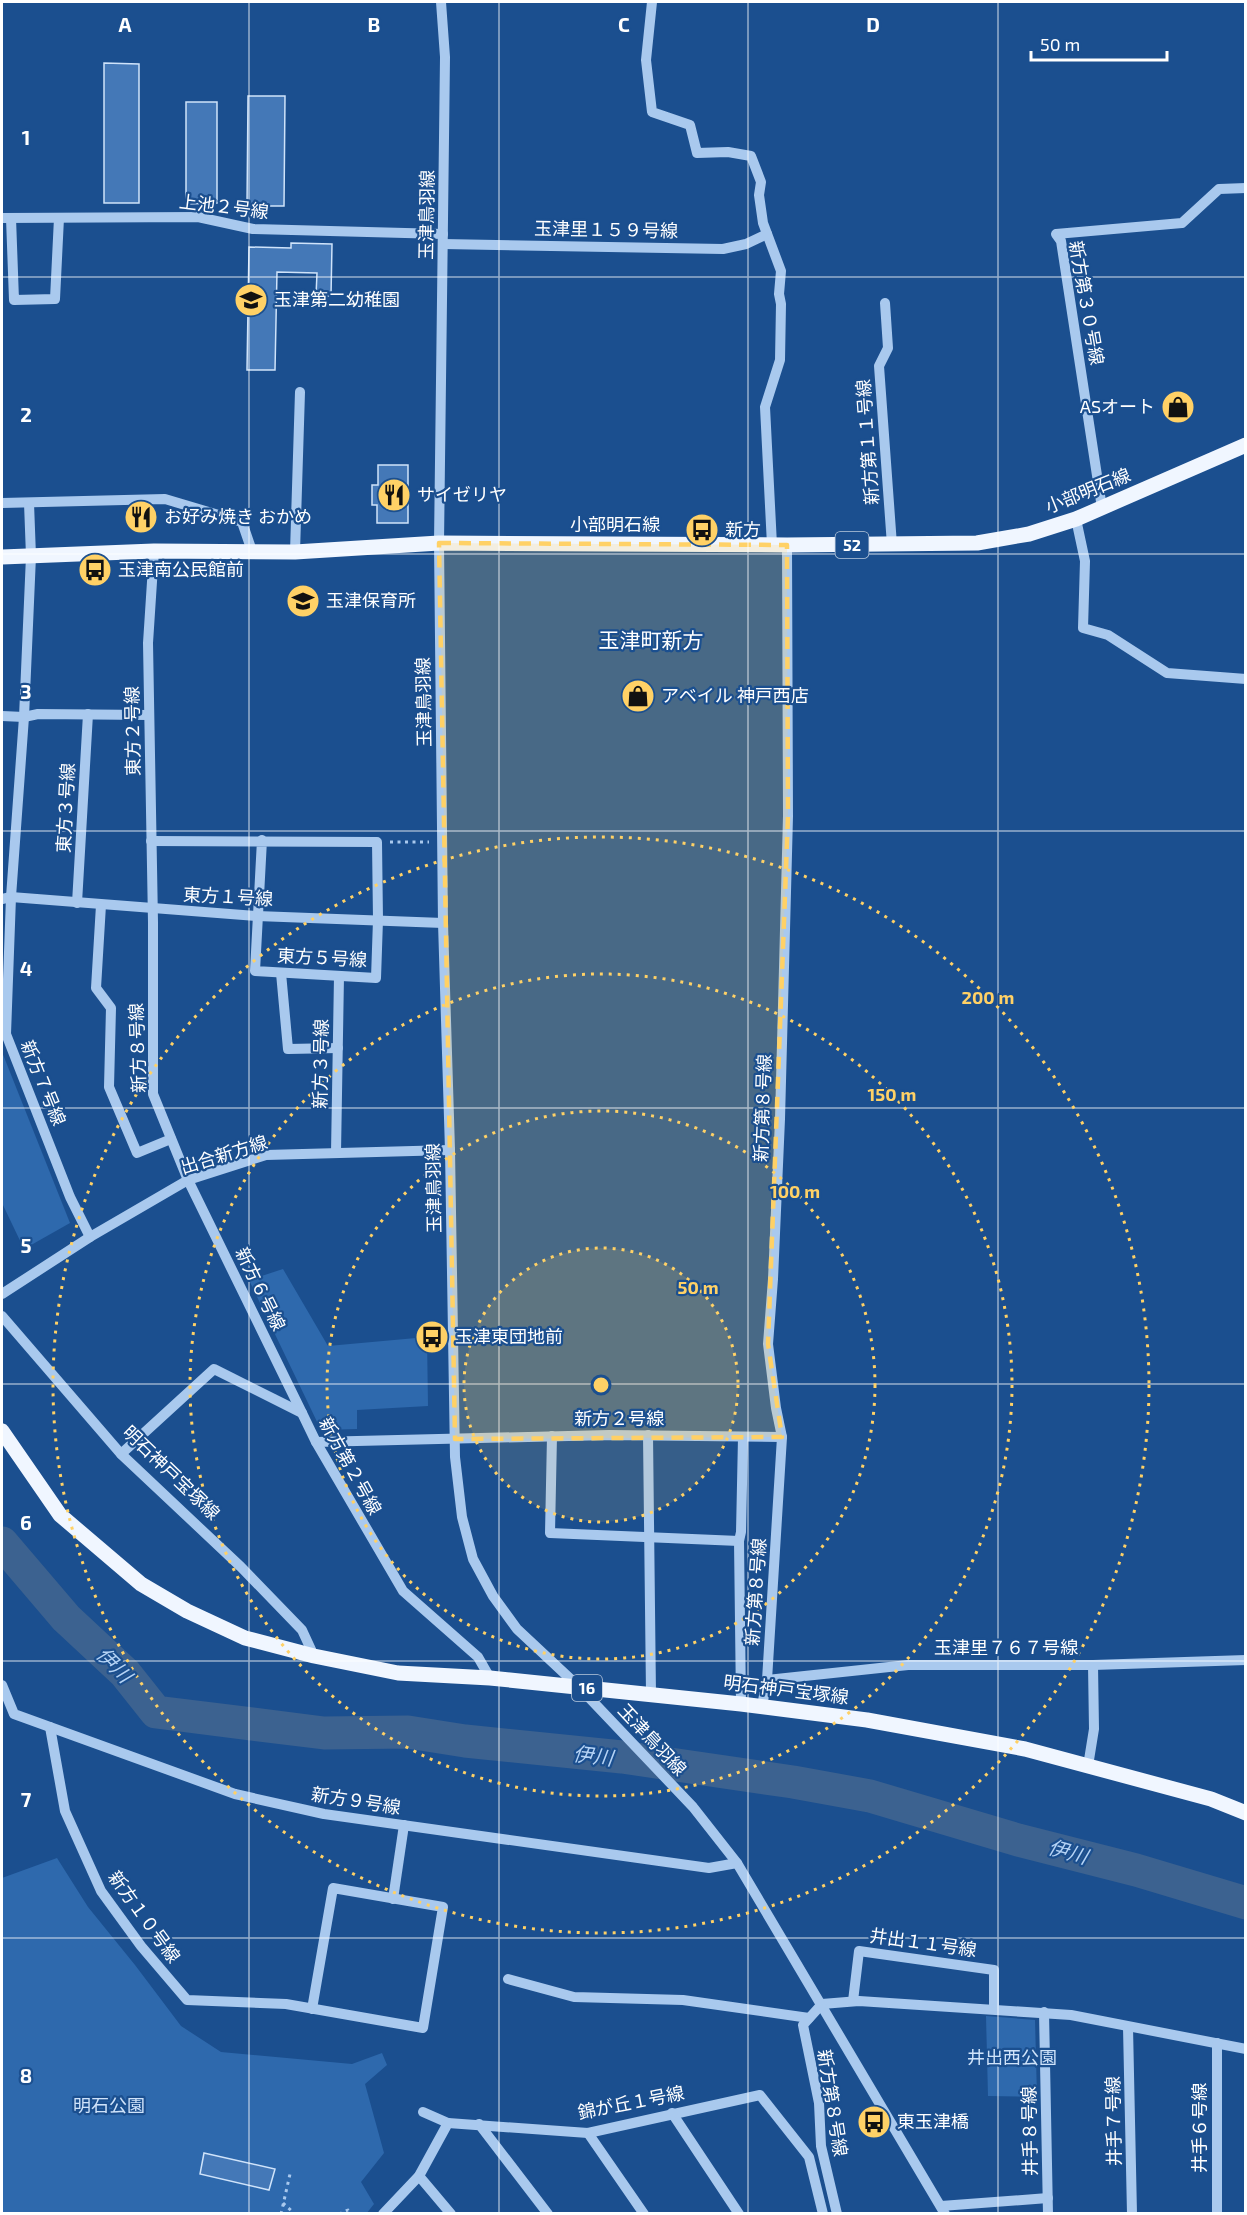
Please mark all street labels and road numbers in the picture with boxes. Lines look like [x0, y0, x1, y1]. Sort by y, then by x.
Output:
street label: 玉津鳥羽線 [414, 170, 438, 260]
street label: 上池２号線 [178, 190, 270, 222]
street label: 玉津里１５９号線 [534, 217, 678, 241]
street label: 新方第３０号線 [1065, 239, 1109, 367]
street label: 新方第１１号線 [852, 378, 882, 506]
street label: 小部明石線 [1042, 463, 1133, 517]
street label: 小部明石線 [570, 513, 660, 535]
road number: 52 [836, 532, 868, 558]
street label: 玉津鳥羽線 [411, 657, 435, 747]
street label: 東方２号線 [120, 686, 144, 776]
street label: 東方３号線 [52, 762, 78, 853]
street label: 東方１号線 [183, 883, 274, 909]
street label: 東方５号線 [277, 944, 368, 970]
street label: 新方８号線 [124, 1003, 150, 1093]
street label: 新方３号線 [308, 1019, 332, 1109]
street label: 新方７号線 [17, 1037, 71, 1128]
street label: 新方第８号線 [749, 1054, 775, 1162]
street label: 出合新方線 [177, 1130, 270, 1178]
street label: 玉津鳥羽線 [421, 1143, 445, 1233]
street label: 新方６号線 [231, 1243, 291, 1334]
street label: 新方２号線 [574, 1407, 664, 1429]
street label: 新方第２号線 [315, 1413, 387, 1518]
street label: 明石神戸宝塚線 [119, 1421, 225, 1524]
street label: 新方第８号線 [740, 1537, 770, 1647]
street label: 玉津里７６７号線 [934, 1636, 1078, 1658]
street label: 明石神戸宝塚線 [722, 1670, 850, 1708]
road number: 16 [572, 1675, 602, 1701]
street label: 玉津鳥羽線 [614, 1699, 691, 1780]
street label: 新方９号線 [310, 1782, 402, 1818]
street label: 新方１０号線 [104, 1866, 185, 1967]
street label: 井出１１号線 [868, 1924, 978, 1960]
street label: 新方第８号線 [814, 2048, 852, 2158]
street label: 井手７号線 [1101, 2076, 1125, 2166]
street label: 錦が丘１号線 [576, 2081, 686, 2123]
street label: 井手６号線 [1188, 2083, 1210, 2173]
street label: 井手８号線 [1017, 2086, 1041, 2176]

